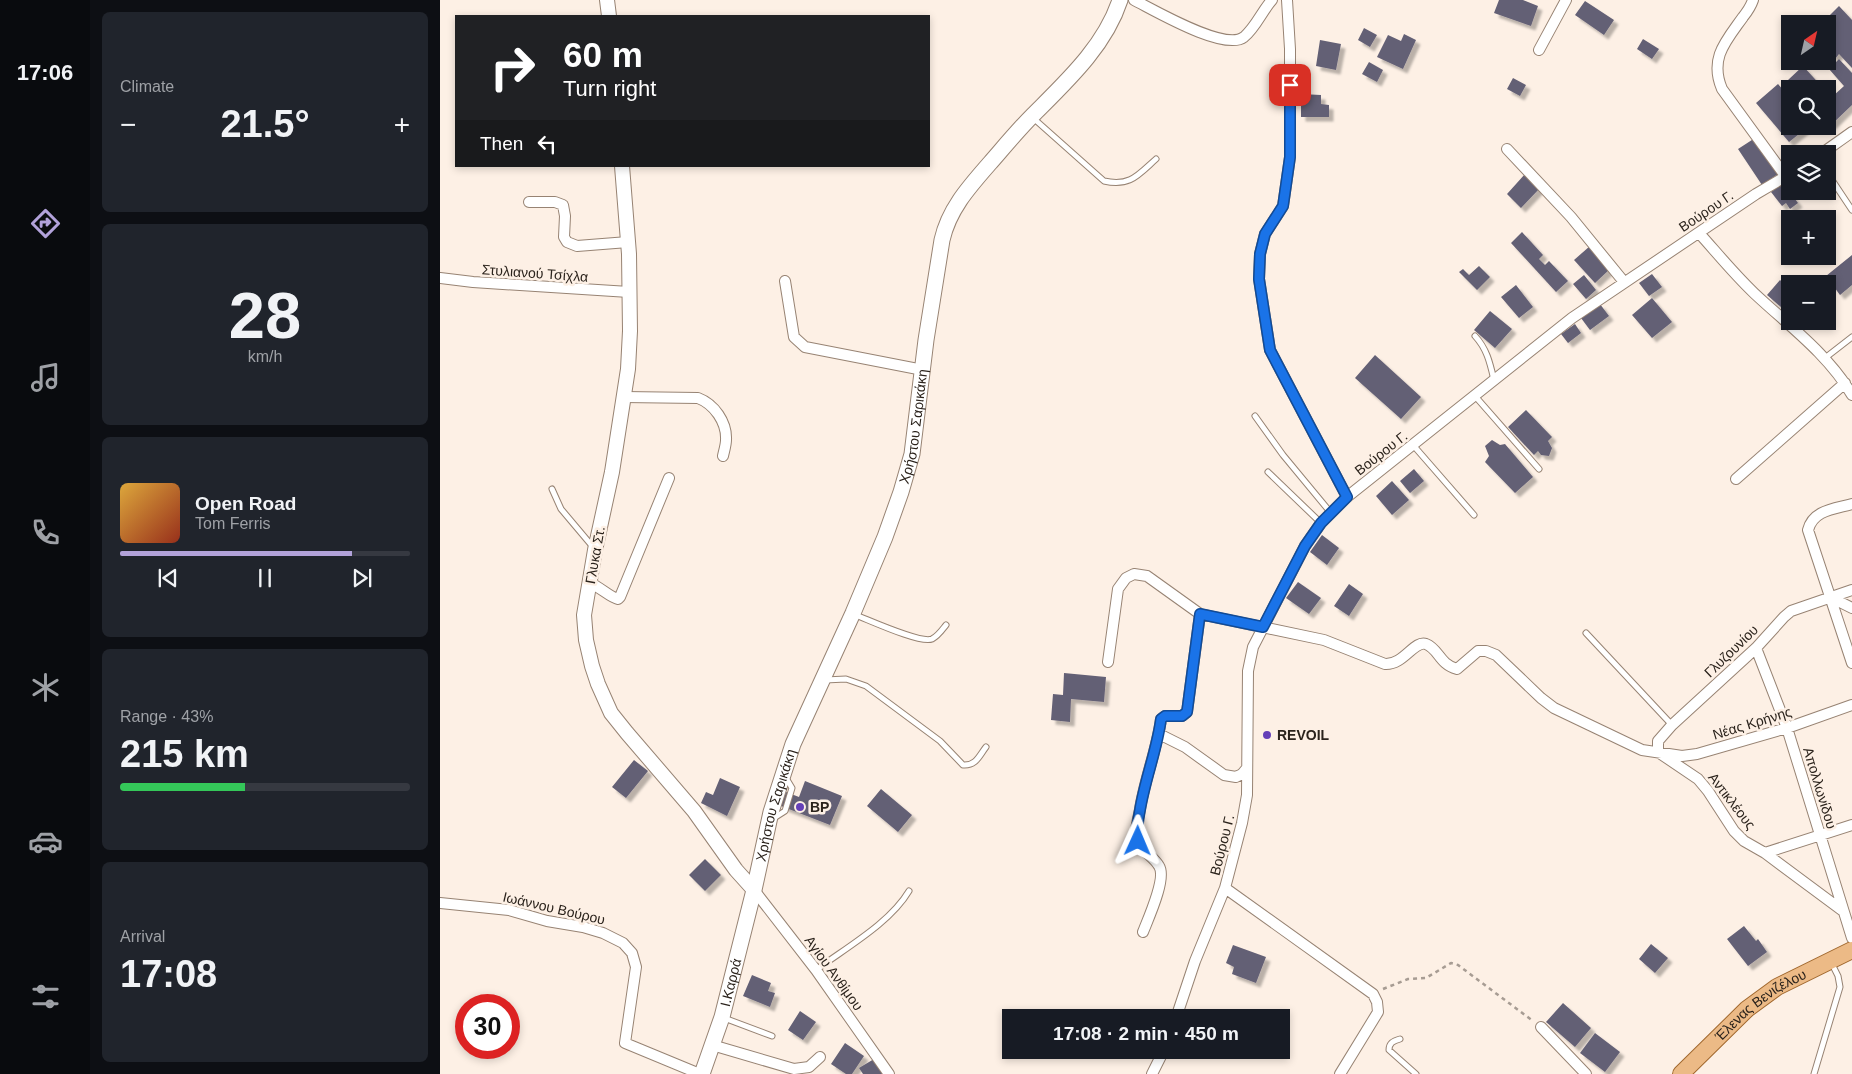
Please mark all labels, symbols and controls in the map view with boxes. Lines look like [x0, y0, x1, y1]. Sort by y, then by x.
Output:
north arrow [1781, 15, 1836, 70]
map controls [1781, 15, 1836, 330]
icon: right [480, 35, 545, 100]
text: 60 m [563, 35, 643, 74]
text: 17:06 [17, 60, 73, 85]
pin [1269, 64, 1311, 106]
icon: arrive [1276, 71, 1304, 99]
text: Turn right [563, 76, 656, 101]
text: Climate [120, 78, 174, 95]
button: search [1781, 80, 1836, 135]
text: 21.5° [220, 103, 310, 145]
text: − [120, 109, 136, 140]
text: + [394, 109, 410, 140]
icon: left [533, 130, 561, 158]
text: Then [480, 133, 523, 154]
button: layers [1781, 145, 1836, 200]
street label: Βούρου Γ. [1676, 187, 1736, 235]
icon: directions [28, 206, 63, 241]
button: + [1781, 210, 1836, 265]
street label: Στυλιανού Τσίχλα [481, 261, 589, 285]
button: − [1781, 275, 1836, 330]
text: 28 [229, 279, 301, 352]
text: km/h [248, 348, 282, 365]
icon: music [28, 360, 63, 395]
street label: Χρήστου Σαρικάκη [896, 368, 930, 486]
street label: Βούρου Γ. [1352, 428, 1410, 478]
text: Open Road [195, 493, 296, 514]
icon: phone [28, 515, 63, 550]
text: Tom Ferris [195, 515, 271, 532]
street label: Γλυκα Στ. [582, 525, 608, 585]
icon: previous [154, 564, 182, 592]
icon: pause [251, 564, 279, 592]
icon: next [348, 564, 376, 592]
street label: Γλυζουνίου [1701, 622, 1761, 680]
icon: climate [28, 670, 63, 705]
street label: Νέας Κρήνης [1711, 703, 1794, 743]
text: Range · 43% [120, 708, 213, 725]
place label: REVOIL [1277, 727, 1330, 743]
marker: REVOIL [1261, 729, 1273, 741]
text: 215 km [120, 733, 249, 775]
street label: Απολλωνίδου [1800, 745, 1840, 831]
street label: Χρήστου Σαρικάκη [752, 747, 799, 863]
street label: Αντικλέους [1705, 770, 1759, 833]
place label: BP [810, 799, 829, 815]
marker: BP [794, 801, 806, 813]
street label: Βούρου Γ. [1207, 813, 1237, 877]
position arrow [1111, 814, 1163, 866]
icon: car [28, 824, 63, 859]
street label: Ιωάννου Βούρου [501, 888, 607, 928]
text: Arrival [120, 928, 165, 945]
street label: Αγίου Ανθίμου [802, 933, 866, 1013]
text: 17:08 [120, 953, 217, 995]
street label: Ι.Καρρά [717, 957, 744, 1008]
street label: Έλενας Βενιζέλου [1711, 966, 1809, 1045]
icon: filters [28, 979, 63, 1014]
speed limit sign: 30 [455, 994, 520, 1059]
text: 17:08 · 2 min · 450 m [1053, 1023, 1239, 1044]

